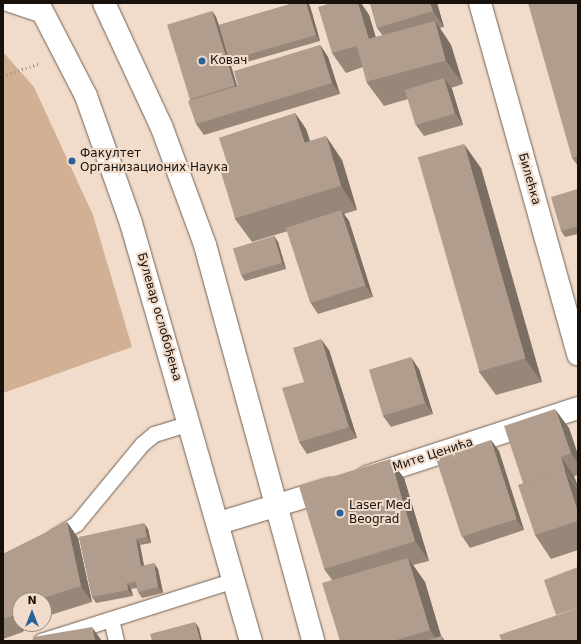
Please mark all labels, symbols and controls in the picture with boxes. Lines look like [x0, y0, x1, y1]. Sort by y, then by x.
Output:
place label: Ковач [210, 54, 247, 68]
marker: Ковач [197, 56, 207, 66]
place label: Факултет Организационих Наука [80, 147, 228, 175]
street label: Билећка [515, 151, 543, 207]
marker: Факултет Организационих Наука [67, 156, 77, 166]
street label: Булевар ослобођења [134, 251, 184, 383]
street label: Мите Ценића [391, 435, 475, 475]
place label: Laser Med Beograd [349, 499, 411, 527]
marker: Laser Med Beograd [334, 507, 346, 519]
north arrow [12, 592, 52, 632]
text: N [27, 594, 37, 607]

